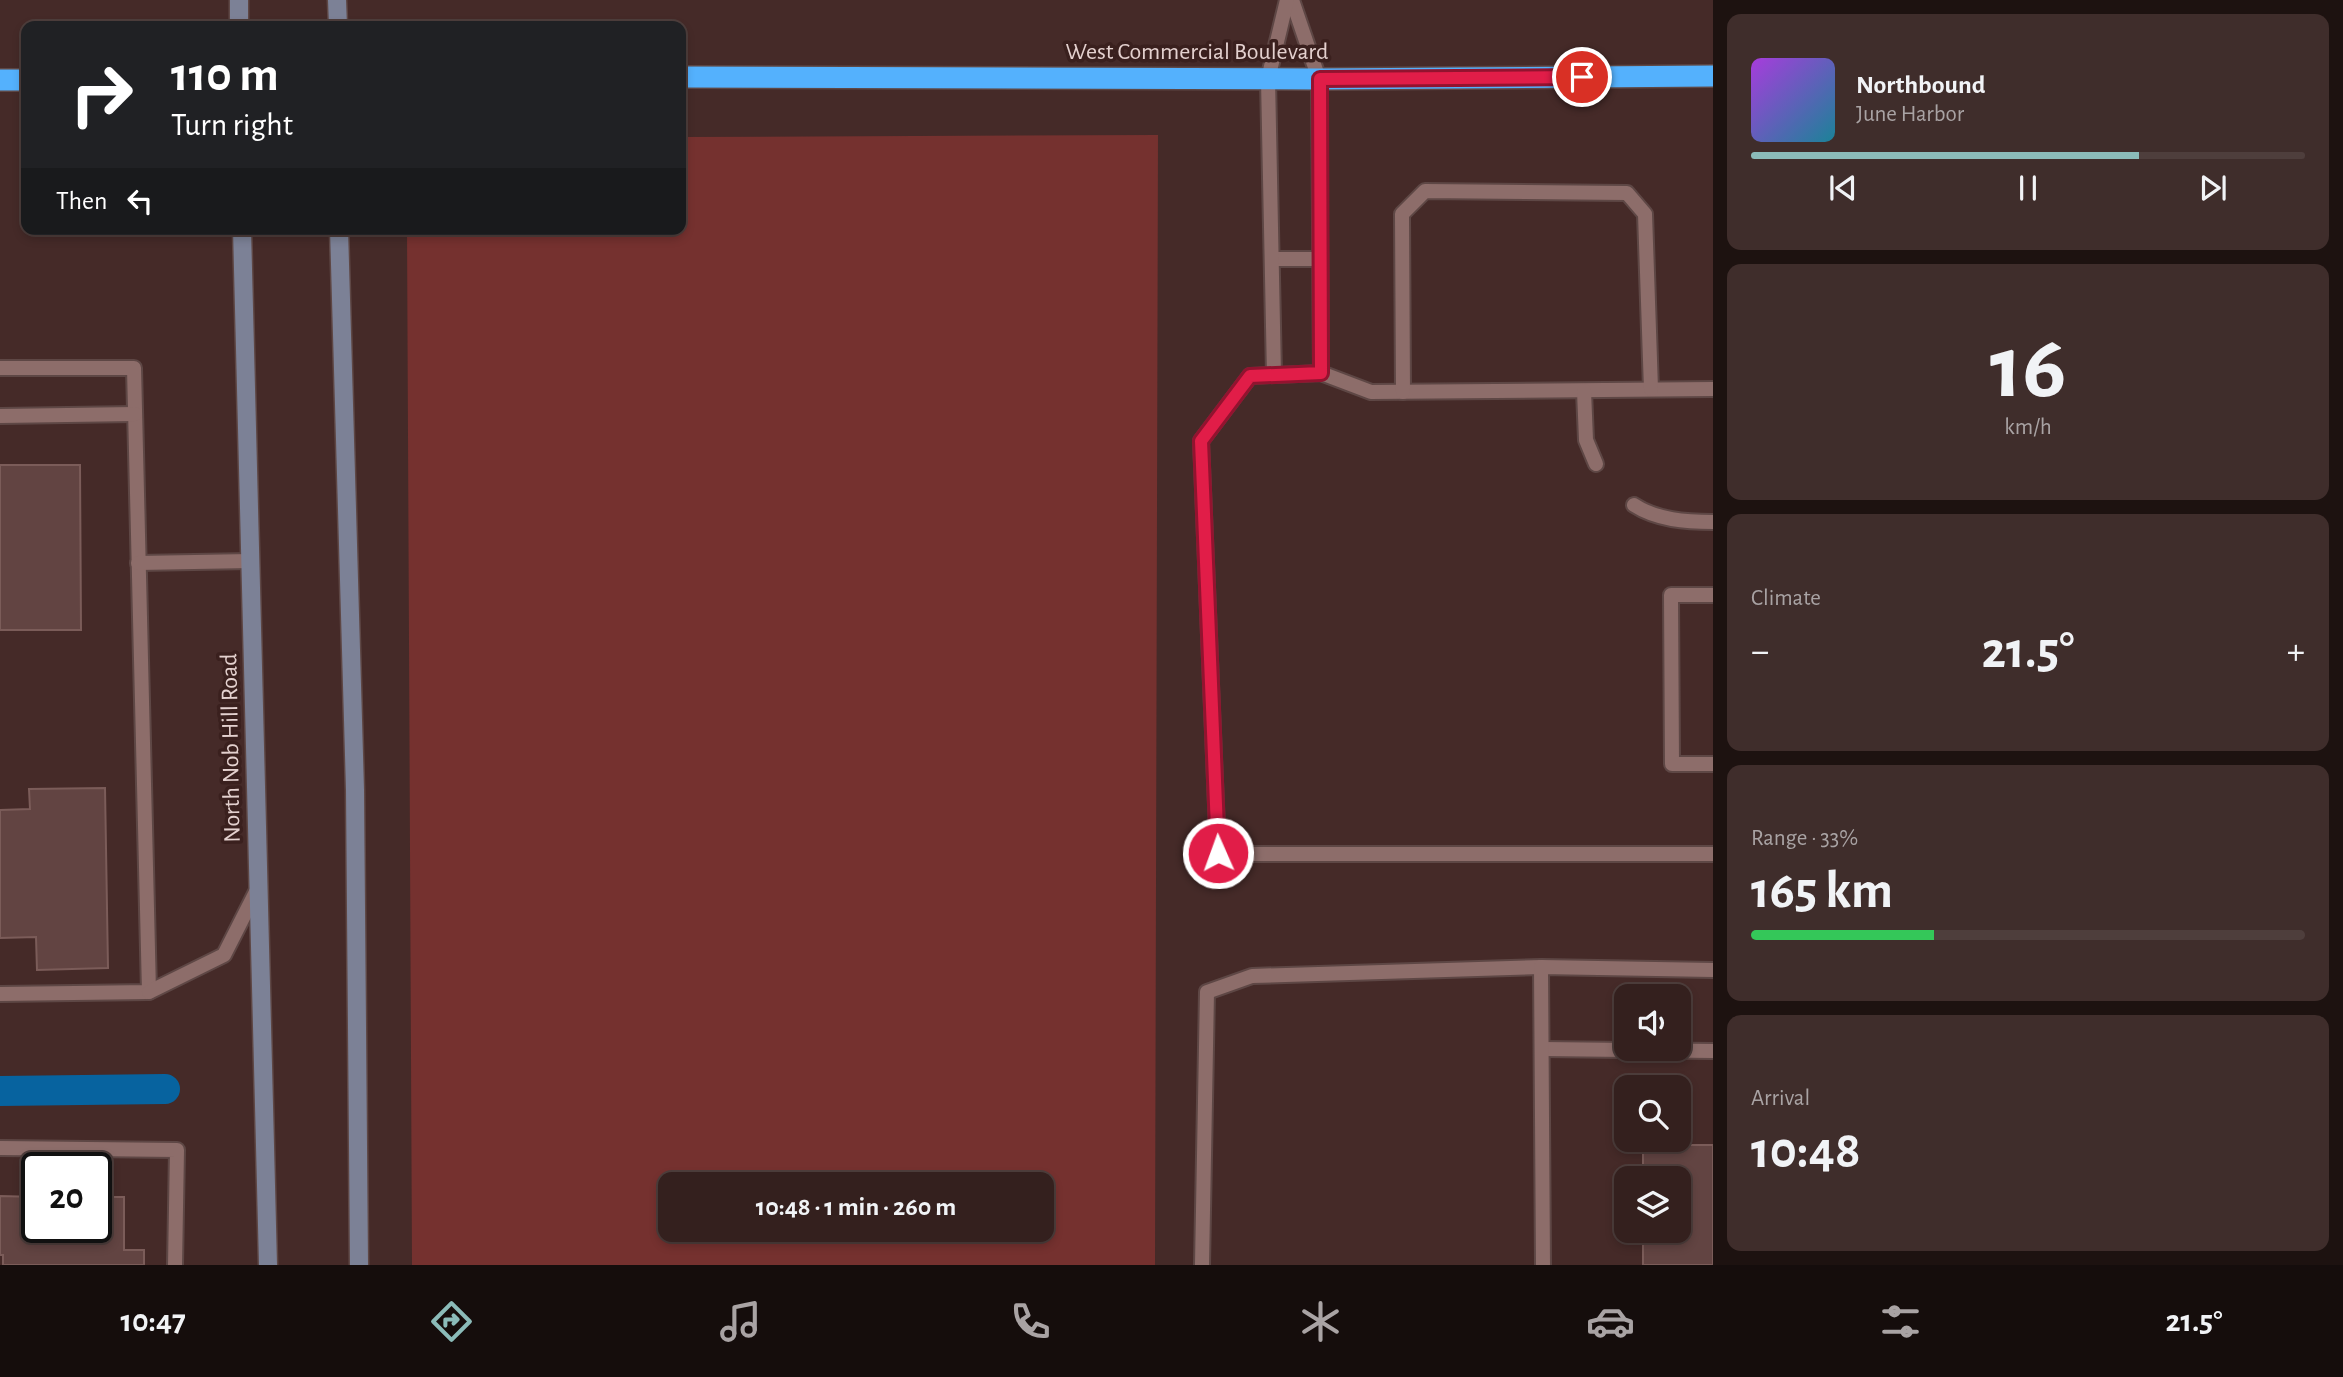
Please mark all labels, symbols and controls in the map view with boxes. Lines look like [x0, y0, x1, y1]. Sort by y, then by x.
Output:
street label: West Commercial Boulevard [1066, 40, 1328, 64]
pin [1552, 47, 1612, 107]
icon: right [56, 49, 147, 140]
text: 110 m [171, 51, 279, 100]
icon: arrive [1563, 58, 1601, 96]
text: Northbound [1856, 72, 1985, 98]
text: June Harbor [1856, 103, 1964, 126]
text: Turn right [171, 109, 293, 141]
icon: previous [1824, 169, 1862, 207]
icon: pause [2009, 169, 2047, 207]
icon: next [2194, 169, 2232, 207]
icon: left [121, 182, 159, 220]
text: Then [56, 188, 107, 214]
text: 16 [1990, 323, 2066, 414]
text: km/h [2004, 416, 2052, 439]
text: Climate [1751, 587, 1821, 610]
text: 21.5° [1982, 625, 2074, 677]
text: − [1751, 633, 1769, 671]
text: + [2287, 633, 2305, 671]
street label: North Nob Hill Road [217, 653, 245, 843]
position arrow [1181, 816, 1255, 890]
text: Range · 33% [1751, 827, 1858, 850]
text: 165 km [1751, 865, 1893, 917]
map controls [1614, 984, 1691, 1243]
button: sound [1614, 984, 1691, 1061]
button: search [1614, 1075, 1691, 1152]
text: Arrival [1751, 1087, 1810, 1110]
text: 10:48 [1751, 1125, 1861, 1177]
speed limit sign: 20 [21, 1152, 112, 1243]
button: layers [1614, 1166, 1691, 1243]
text: 10:48 · 1 min · 260 m [756, 1194, 956, 1220]
icon: directions [427, 1297, 476, 1346]
icon: music [716, 1297, 765, 1346]
icon: phone [1006, 1297, 1055, 1346]
icon: climate [1296, 1297, 1345, 1346]
icon: car [1586, 1297, 1635, 1346]
icon: filters [1876, 1297, 1925, 1346]
text: 10:47 [120, 1305, 186, 1337]
text: 21.5° [2165, 1305, 2223, 1337]

